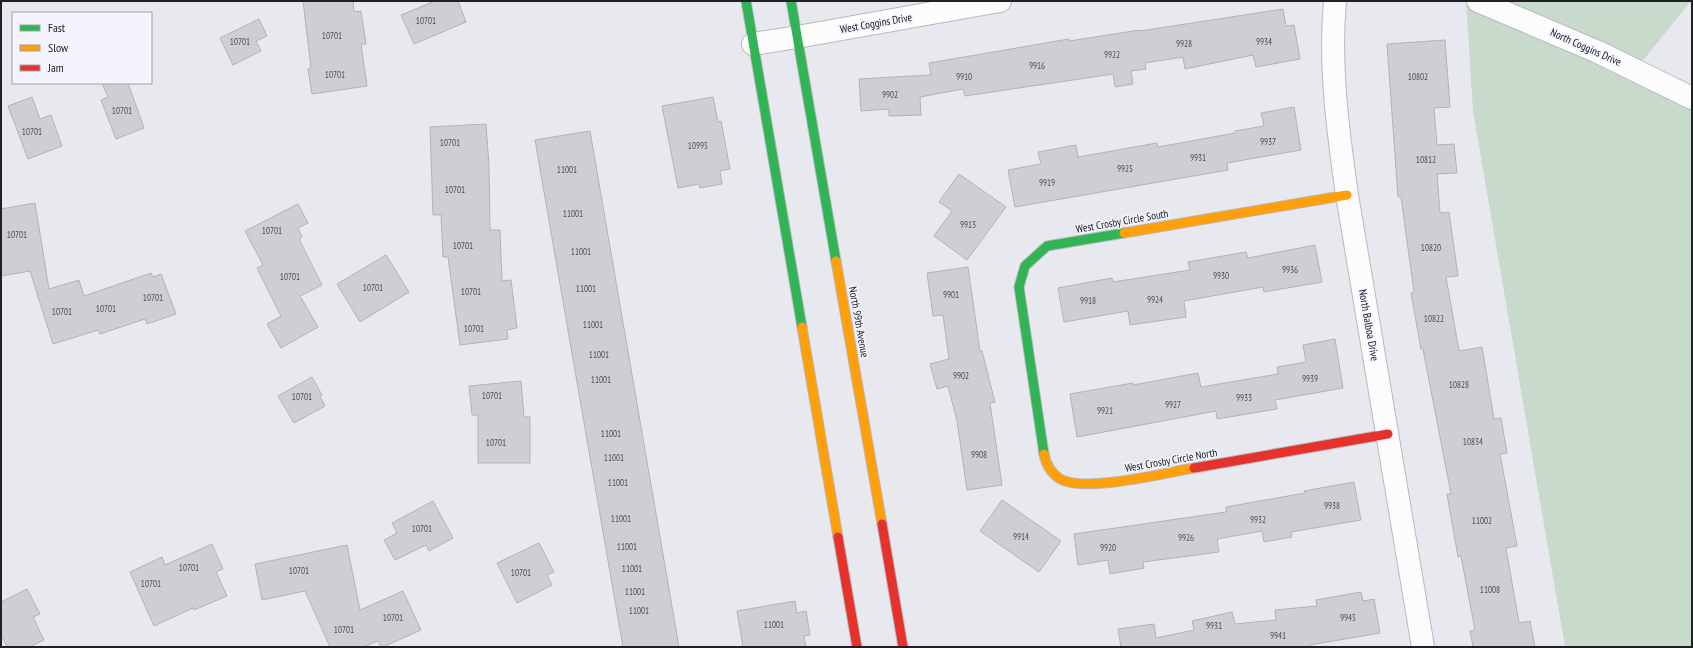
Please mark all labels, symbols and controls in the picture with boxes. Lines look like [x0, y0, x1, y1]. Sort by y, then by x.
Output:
street label: West Coggins Drive [839, 10, 914, 36]
legend [12, 12, 152, 84]
house number: 10701 [416, 15, 436, 26]
text: Fast [48, 20, 66, 35]
street label: North Coggins Drive [1548, 25, 1624, 69]
house number: 10701 [322, 30, 342, 41]
house number: 10701 [230, 36, 250, 47]
house number: 9934 [1256, 36, 1272, 47]
house number: 9928 [1176, 38, 1192, 49]
text: Slow [48, 40, 69, 55]
house number: 9922 [1104, 49, 1120, 60]
text: Jam [47, 60, 64, 75]
house number: 9916 [1029, 60, 1045, 71]
house number: 10701 [325, 69, 345, 80]
house number: 9910 [956, 71, 972, 82]
house number: 10802 [1408, 71, 1428, 82]
house number: 9902 [882, 89, 898, 100]
house number: 10701 [112, 105, 132, 116]
house number: 10701 [22, 126, 42, 137]
house number: 9937 [1260, 136, 1276, 147]
house number: 10701 [440, 137, 460, 148]
house number: 10995 [688, 140, 708, 151]
house number: 9931 [1190, 152, 1206, 163]
house number: 10812 [1416, 154, 1436, 165]
house number: 9925 [1117, 163, 1133, 174]
house number: 11001 [557, 164, 577, 175]
house number: 9919 [1039, 177, 1055, 188]
house number: 10701 [445, 184, 465, 195]
street label: West Crosby Circle South [1075, 206, 1170, 236]
house number: 11001 [563, 208, 583, 219]
house number: 9913 [960, 219, 976, 230]
house number: 10701 [262, 225, 282, 236]
house number: 10701 [7, 229, 27, 240]
house number: 10701 [453, 240, 473, 251]
house number: 10820 [1421, 242, 1441, 253]
house number: 11001 [571, 246, 591, 257]
house number: 9936 [1282, 264, 1298, 275]
house number: 9930 [1213, 270, 1229, 281]
house number: 10701 [280, 271, 300, 282]
house number: 10701 [363, 282, 383, 293]
house number: 11001 [576, 283, 596, 294]
street label: North 99th Avenue [846, 285, 872, 359]
house number: 10701 [461, 286, 481, 297]
street label: North Balboa Drive [1356, 288, 1382, 362]
house number: 9901 [943, 289, 959, 300]
house number: 10701 [143, 292, 163, 303]
house number: 9924 [1147, 294, 1163, 305]
house number: 9918 [1080, 295, 1096, 306]
house number: 10701 [96, 303, 116, 314]
house number: 10701 [52, 306, 72, 317]
house number: 10822 [1424, 313, 1444, 324]
house number: 11001 [583, 319, 603, 330]
house number: 10701 [464, 323, 484, 334]
house number: 11001 [589, 349, 609, 360]
house number: 9902 [953, 370, 969, 381]
house number: 9939 [1302, 373, 1318, 384]
house number: 11001 [591, 374, 611, 385]
house number: 10828 [1449, 379, 1469, 390]
house number: 10701 [482, 390, 502, 401]
house number: 10701 [292, 391, 312, 402]
house number: 9933 [1236, 392, 1252, 403]
house number: 9927 [1165, 399, 1181, 410]
house number: 9921 [1097, 405, 1113, 416]
house number: 11001 [601, 428, 621, 439]
house number: 10834 [1463, 436, 1483, 447]
house number: 10701 [486, 437, 506, 448]
street label: West Crosby Circle North [1124, 445, 1218, 475]
house number: 9908 [971, 449, 987, 460]
house number: 11001 [604, 452, 624, 463]
house number: 11001 [608, 477, 628, 488]
house number: 9938 [1324, 500, 1340, 511]
house number: 11001 [611, 513, 631, 524]
house number: 9932 [1250, 514, 1266, 525]
house number: 11002 [1472, 515, 1492, 526]
house number: 10701 [412, 523, 432, 534]
house number: 9914 [1013, 531, 1029, 542]
house number: 9926 [1178, 532, 1194, 543]
house number: 11001 [617, 541, 637, 552]
house number: 9920 [1100, 542, 1116, 553]
house number: 10701 [179, 562, 199, 573]
house number: 11001 [622, 563, 642, 574]
house number: 10701 [289, 565, 309, 576]
house number: 10701 [511, 567, 531, 578]
house number: 10701 [141, 578, 161, 589]
house number: 11008 [1480, 584, 1500, 595]
house number: 11001 [625, 586, 645, 597]
house number: 11001 [629, 605, 649, 616]
house number: 10701 [383, 612, 403, 623]
house number: 9945 [1340, 612, 1356, 623]
house number: 11001 [764, 619, 784, 630]
house number: 9931 [1206, 620, 1222, 631]
house number: 10701 [334, 624, 354, 635]
house number: 9941 [1270, 630, 1286, 641]

